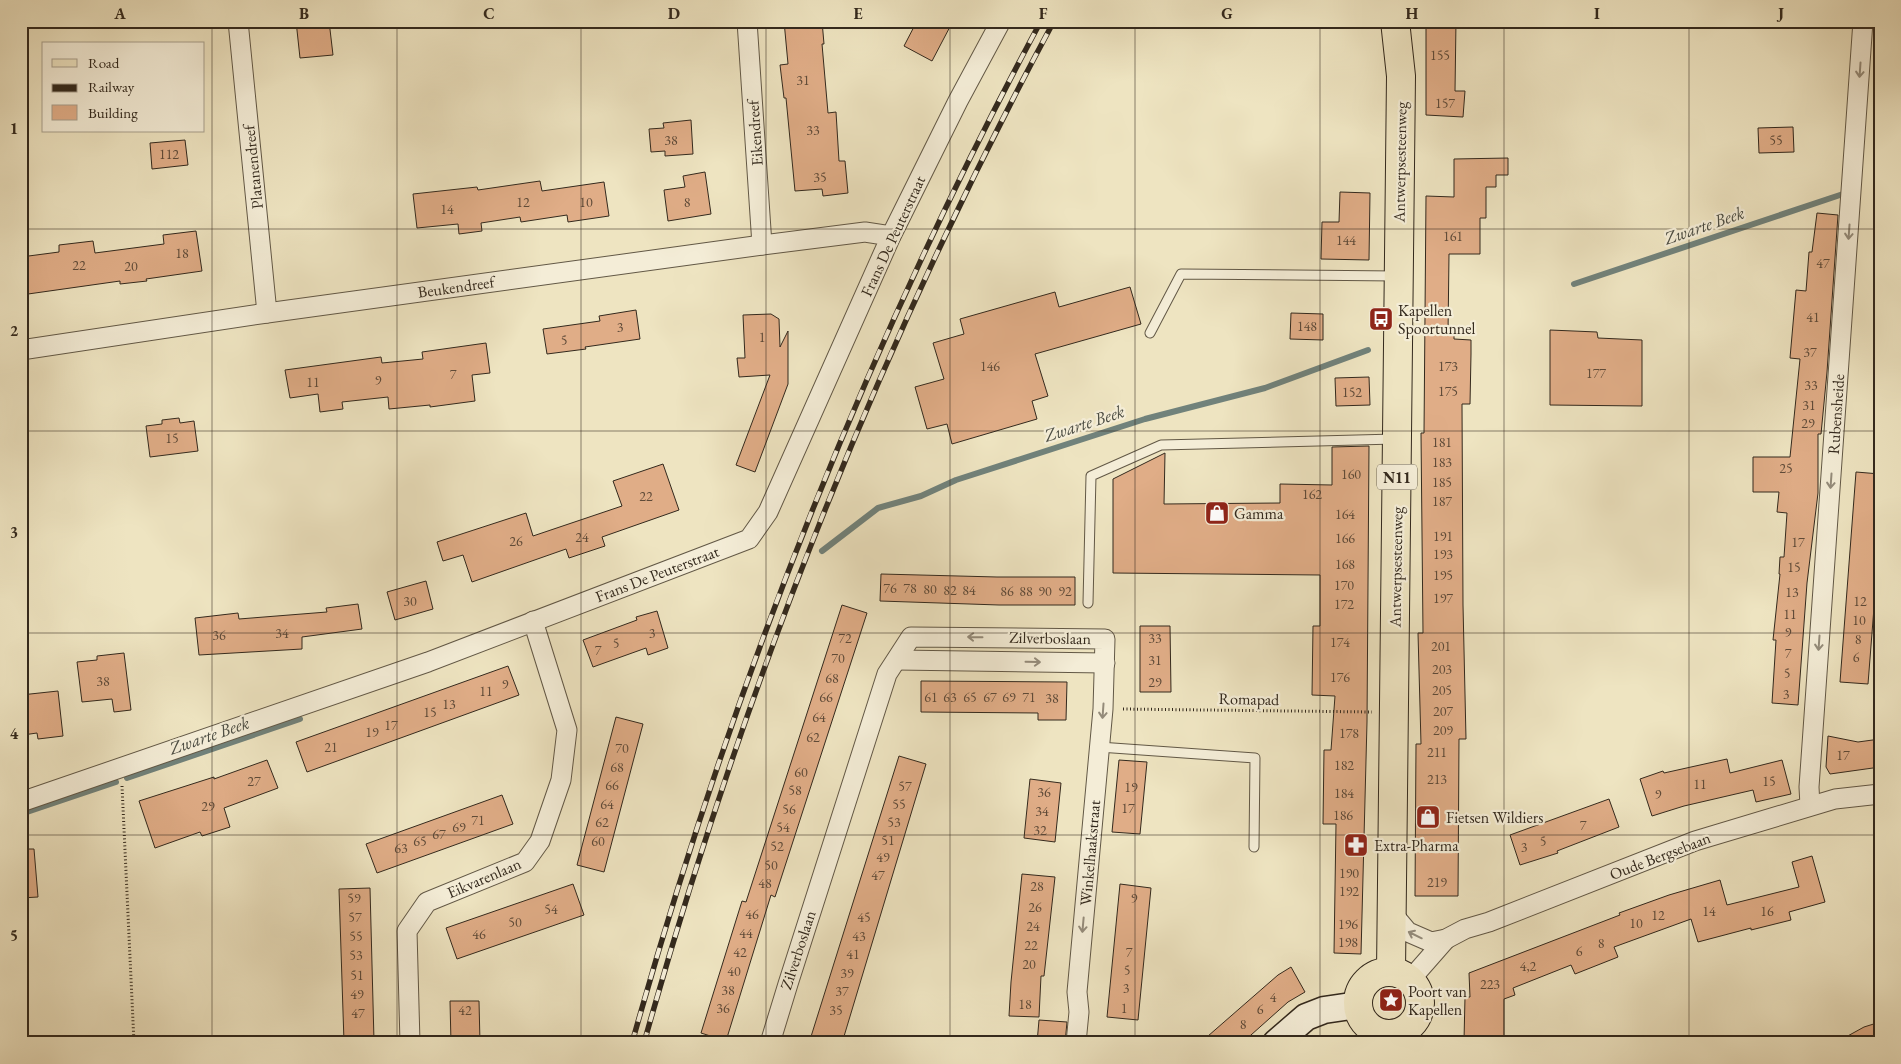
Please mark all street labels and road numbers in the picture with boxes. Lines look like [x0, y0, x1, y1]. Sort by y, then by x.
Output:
street label: Eikendreef [742, 97, 768, 167]
street label: Antwerpsesteenweg [1388, 100, 1412, 224]
street label: Platanendreef [238, 122, 268, 210]
street label: Frans De Peuterstraat [856, 172, 930, 300]
street label: Beukendreef [416, 271, 498, 303]
street label: Rubensheide [1823, 373, 1849, 455]
road number: N11 [1377, 464, 1417, 490]
street label: Antwerpsesteenweg [1384, 505, 1408, 629]
street label: Frans De Peuterstraat [592, 541, 722, 607]
street label: Zilverboslaan [1009, 627, 1092, 649]
street label: Romapad [1219, 688, 1280, 710]
street label: Winkelhaakstraat [1075, 799, 1105, 907]
street label: Oude Bergsebaan [1606, 827, 1714, 885]
street label: Eikvarenlaan [444, 853, 525, 903]
street label: Zilverboslaan [775, 907, 821, 992]

